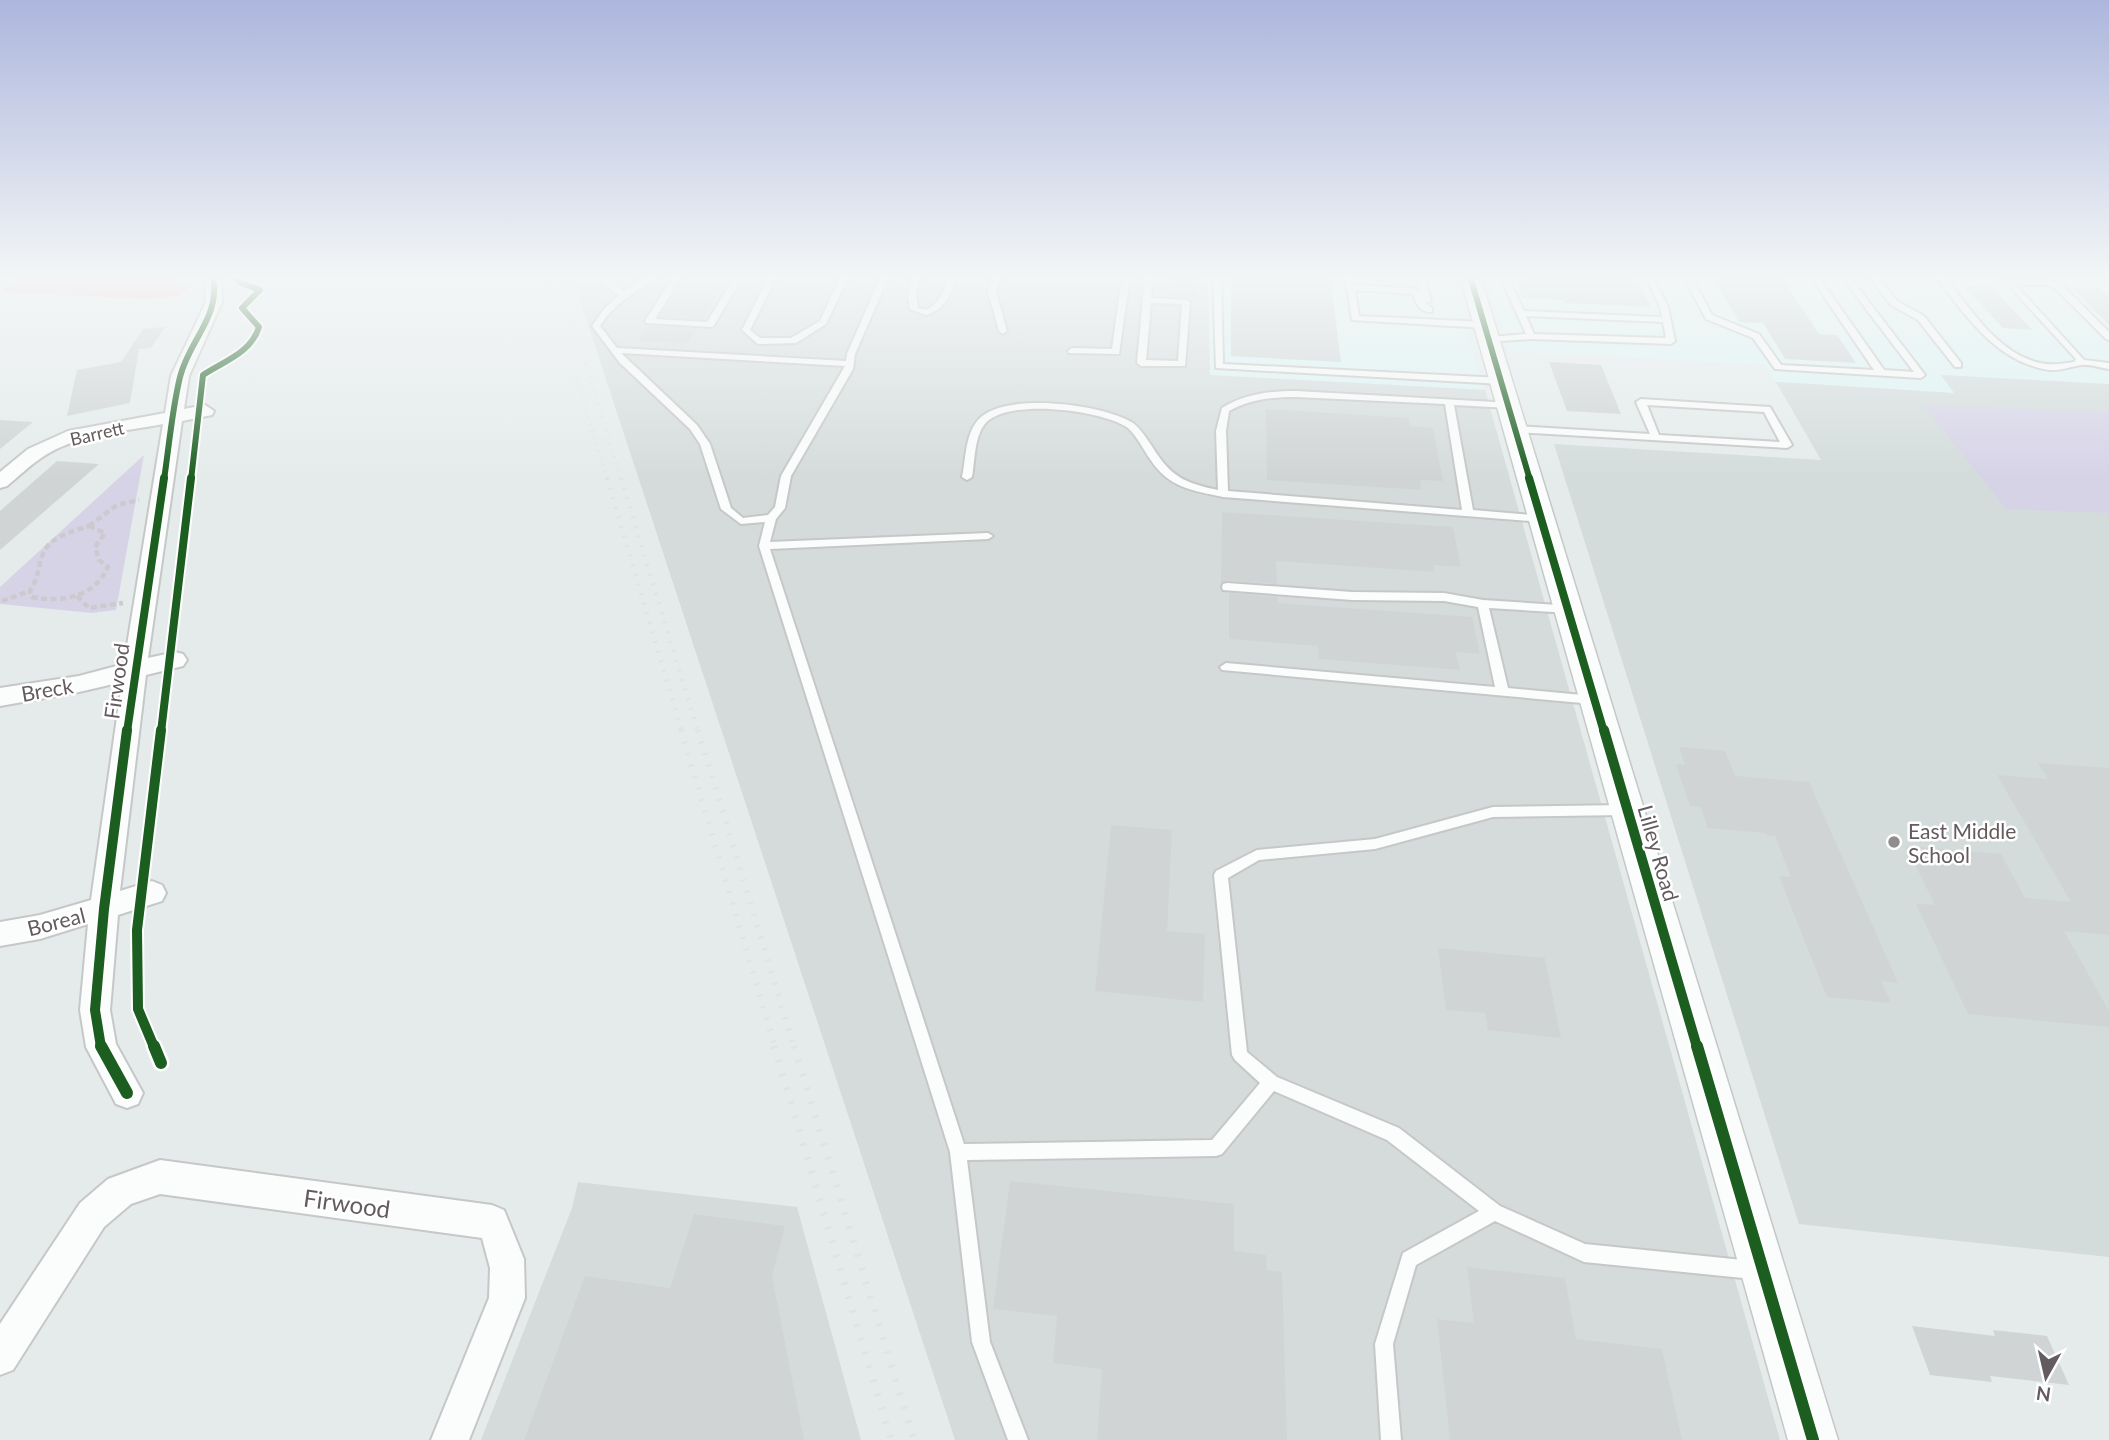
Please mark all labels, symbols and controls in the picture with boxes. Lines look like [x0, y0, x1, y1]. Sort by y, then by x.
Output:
street label: Barrett [68, 416, 127, 450]
street label: Firwood [98, 641, 134, 721]
street label: Breck [19, 672, 75, 706]
street label: Lilley Road [1633, 802, 1685, 904]
place label: East Middle School [1908, 818, 2016, 867]
marker: East Middle School [1886, 834, 1902, 850]
street label: Boreal [24, 902, 88, 940]
street label: Firwood [302, 1183, 392, 1223]
north arrow [2011, 1342, 2081, 1412]
text: N [2035, 1382, 2052, 1407]

